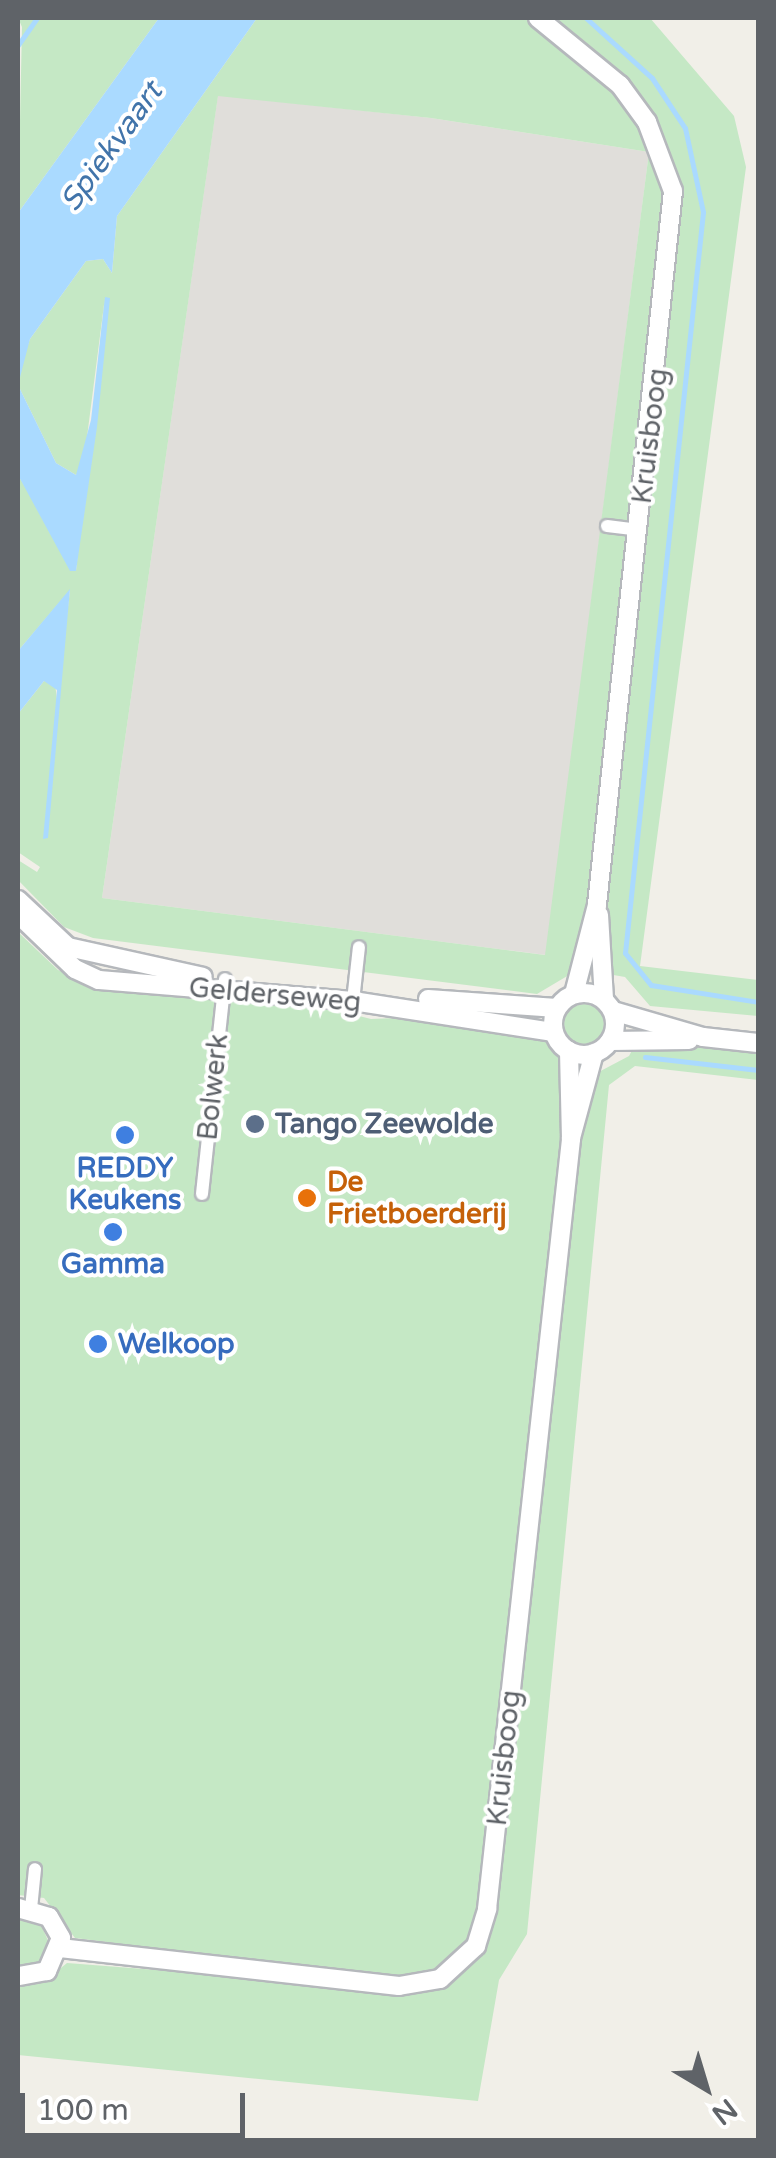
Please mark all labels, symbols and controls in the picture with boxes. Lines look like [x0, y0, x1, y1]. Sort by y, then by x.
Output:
water label: Spiekvaart [53, 76, 171, 218]
street label: Kruisboog [625, 366, 675, 506]
street label: Gelderseweg [187, 971, 363, 1019]
street label: Bolwerk [191, 1032, 235, 1142]
place label: Tango Zeewolde [275, 1107, 493, 1141]
marker: Tango Zeewolde [244, 1113, 266, 1135]
marker: REDDY Keukens [114, 1124, 136, 1146]
place label: REDDY Keukens [68, 1151, 182, 1217]
place label: De Frietboerderij [327, 1165, 507, 1231]
marker: De Frietboerderij [296, 1187, 318, 1209]
marker: Gamma [102, 1221, 124, 1243]
place label: Gamma [61, 1247, 165, 1281]
place label: Welkoop [118, 1327, 235, 1361]
marker: Welkoop [87, 1333, 109, 1355]
street label: Kruisboog [480, 1688, 528, 1828]
north arrow [656, 2038, 756, 2138]
scale bar [25, 2073, 250, 2135]
text: N [705, 2091, 744, 2132]
text: 100 m [37, 2092, 129, 2129]

